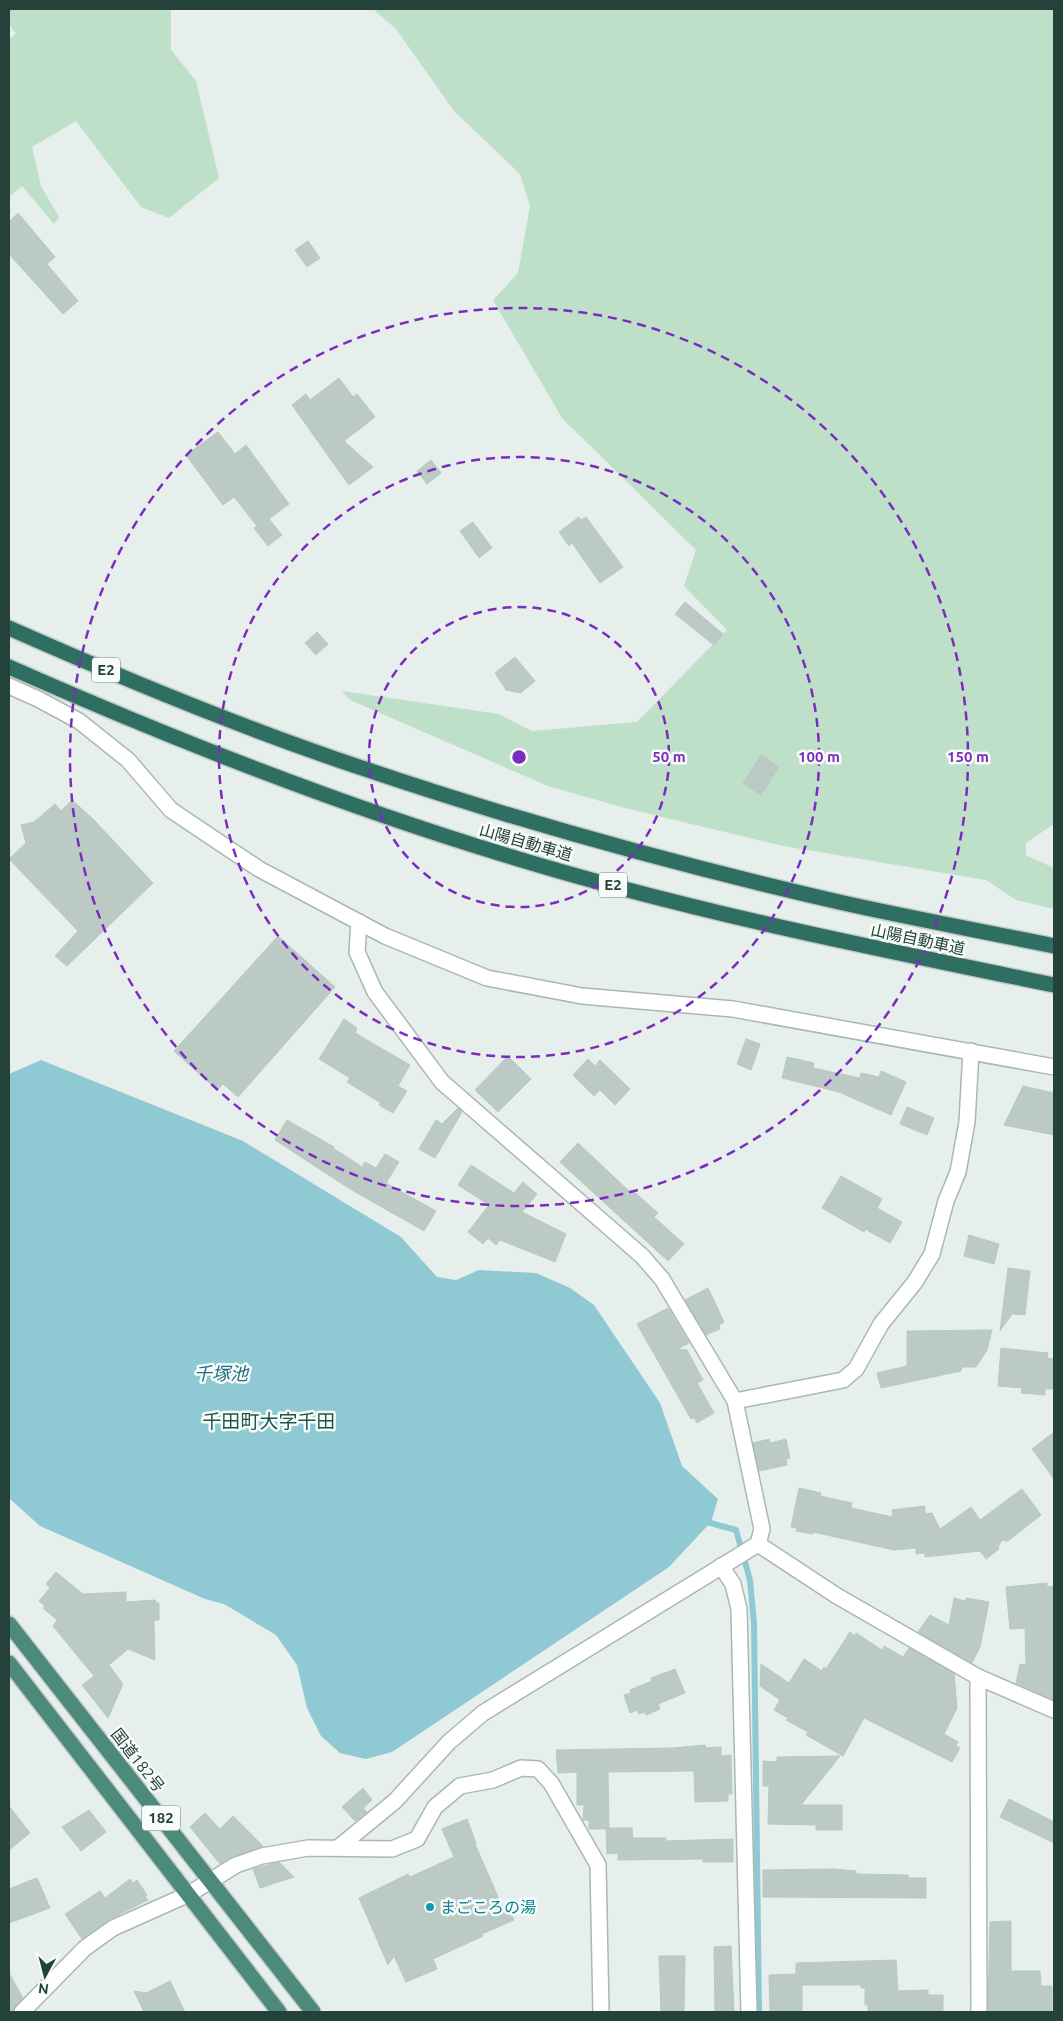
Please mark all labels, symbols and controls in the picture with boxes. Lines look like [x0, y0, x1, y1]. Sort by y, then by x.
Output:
road number: E2 [92, 658, 120, 682]
centre of rings [510, 748, 528, 766]
text: 50 m [652, 748, 686, 765]
text: 100 m [798, 748, 840, 765]
text: 150 m [947, 748, 989, 765]
street label: 山陽自動車道 [477, 820, 575, 864]
road number: E2 [599, 872, 627, 898]
street label: 山陽自動車道 [869, 920, 967, 958]
water label: 千塚池 [194, 1363, 250, 1383]
district label: 千田町大字千田 [202, 1410, 336, 1432]
street label: 国道182号 [108, 1725, 168, 1795]
road number: 182 [142, 1806, 180, 1830]
place label: まごころの湯 [440, 1898, 536, 1916]
marker: まごころの湯 [424, 1901, 436, 1913]
north arrow [20, 1951, 70, 2001]
text: N [37, 1980, 50, 1997]

